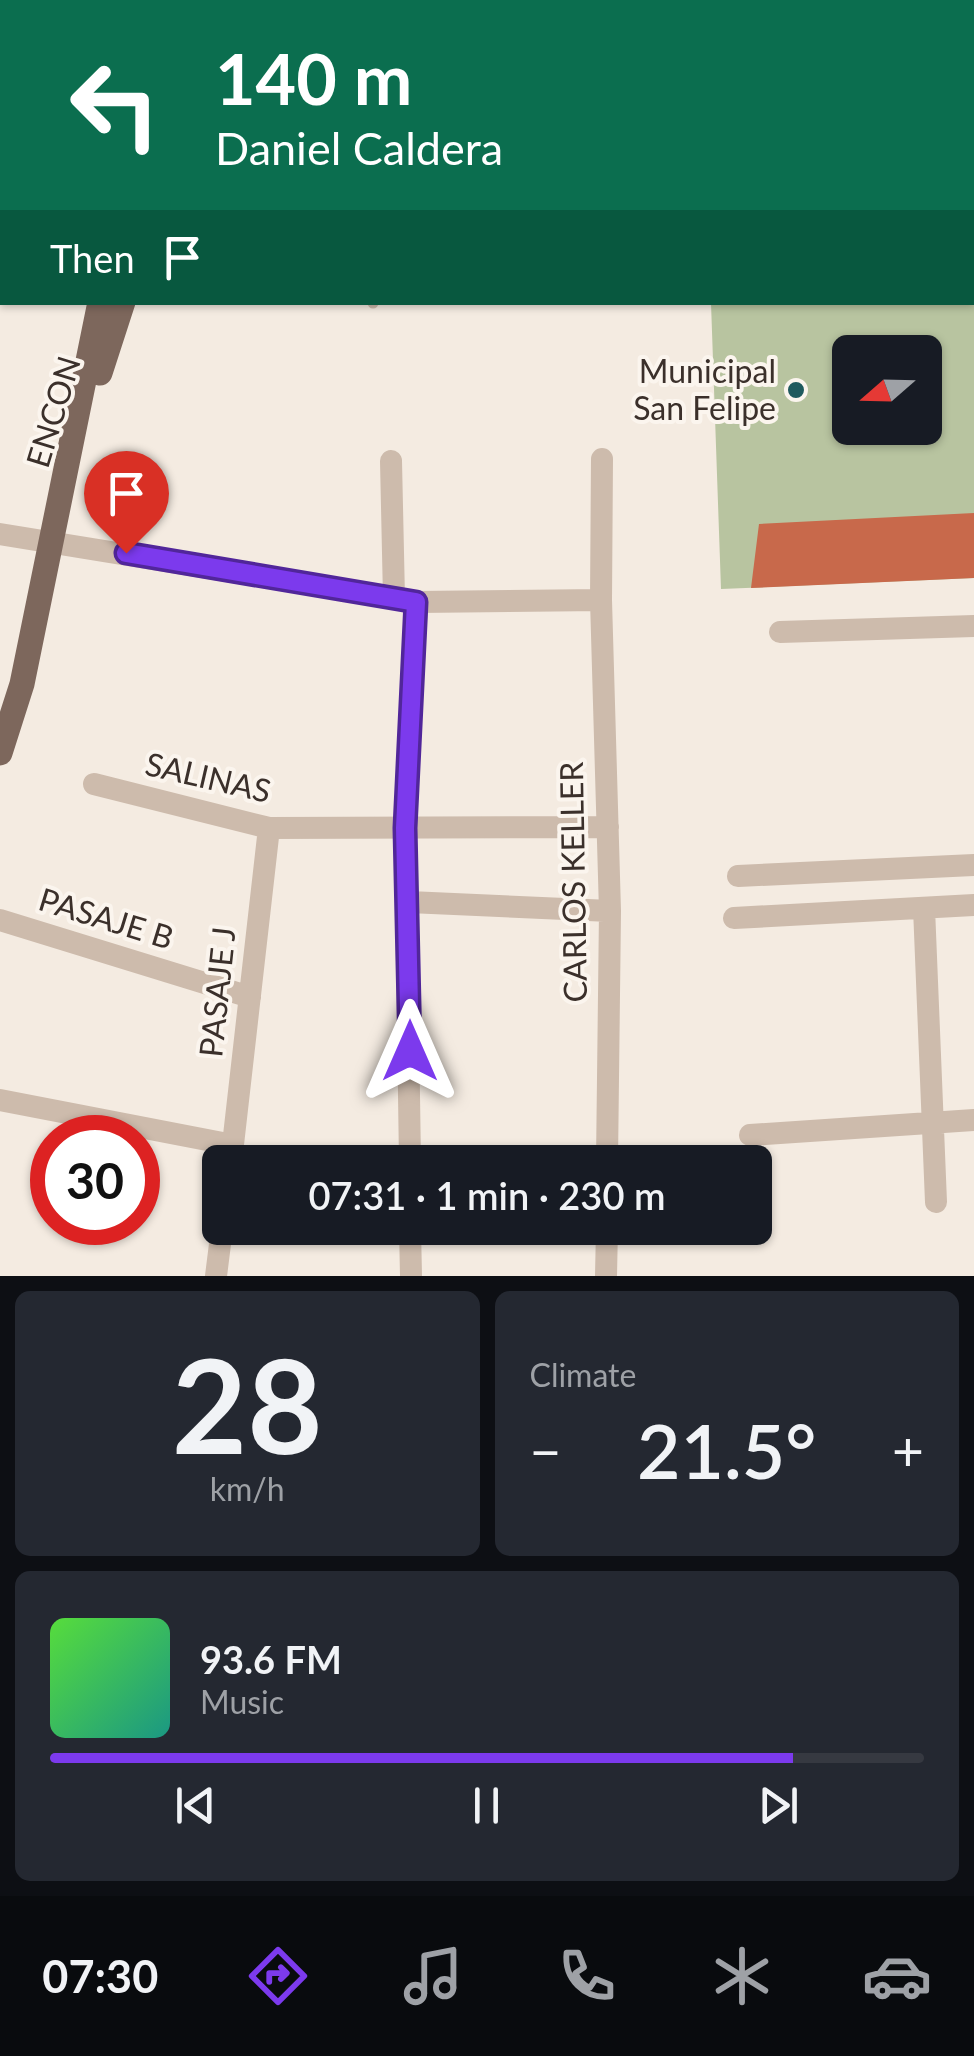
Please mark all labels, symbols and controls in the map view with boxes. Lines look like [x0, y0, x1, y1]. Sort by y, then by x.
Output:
text: 140 m [215, 36, 412, 120]
icon: left [50, 40, 180, 170]
text: Daniel Caldera [215, 121, 503, 175]
icon: arrive [155, 230, 210, 285]
text: Then [50, 235, 135, 281]
north arrow [832, 335, 942, 445]
map controls [832, 335, 942, 445]
street label: ENCON [17, 351, 88, 472]
place label: Municipal San Felipe [633, 351, 776, 427]
marker: Municipal San Felipe [785, 379, 807, 401]
pin [84, 451, 169, 554]
icon: arrive [99, 466, 154, 521]
street label: SALINAS [142, 743, 275, 810]
street label: CARLOS KELLER [551, 761, 594, 1003]
street label: PASAJE B [34, 879, 178, 957]
street label: PASAJE J [190, 925, 243, 1059]
position arrow [358, 999, 462, 1103]
speed limit sign: 30 [30, 1115, 160, 1245]
text: 07:31 · 1 min · 230 m [309, 1172, 665, 1218]
text: 28 [172, 1326, 323, 1482]
text: Climate [530, 1355, 636, 1394]
text: 21.5° [637, 1405, 816, 1495]
text: − [530, 1417, 561, 1483]
text: + [892, 1417, 924, 1483]
text: km/h [210, 1469, 285, 1508]
text: 93.6 FM [200, 1636, 342, 1682]
text: Music [200, 1682, 284, 1721]
icon: previous [168, 1778, 223, 1833]
icon: pause [459, 1778, 514, 1833]
icon: next [751, 1778, 806, 1833]
icon: directions [243, 1941, 313, 2011]
icon: music [398, 1941, 468, 2011]
icon: phone [552, 1941, 622, 2011]
icon: climate [707, 1941, 777, 2011]
icon: car [862, 1941, 932, 2011]
text: 07:30 [42, 1949, 158, 2003]

